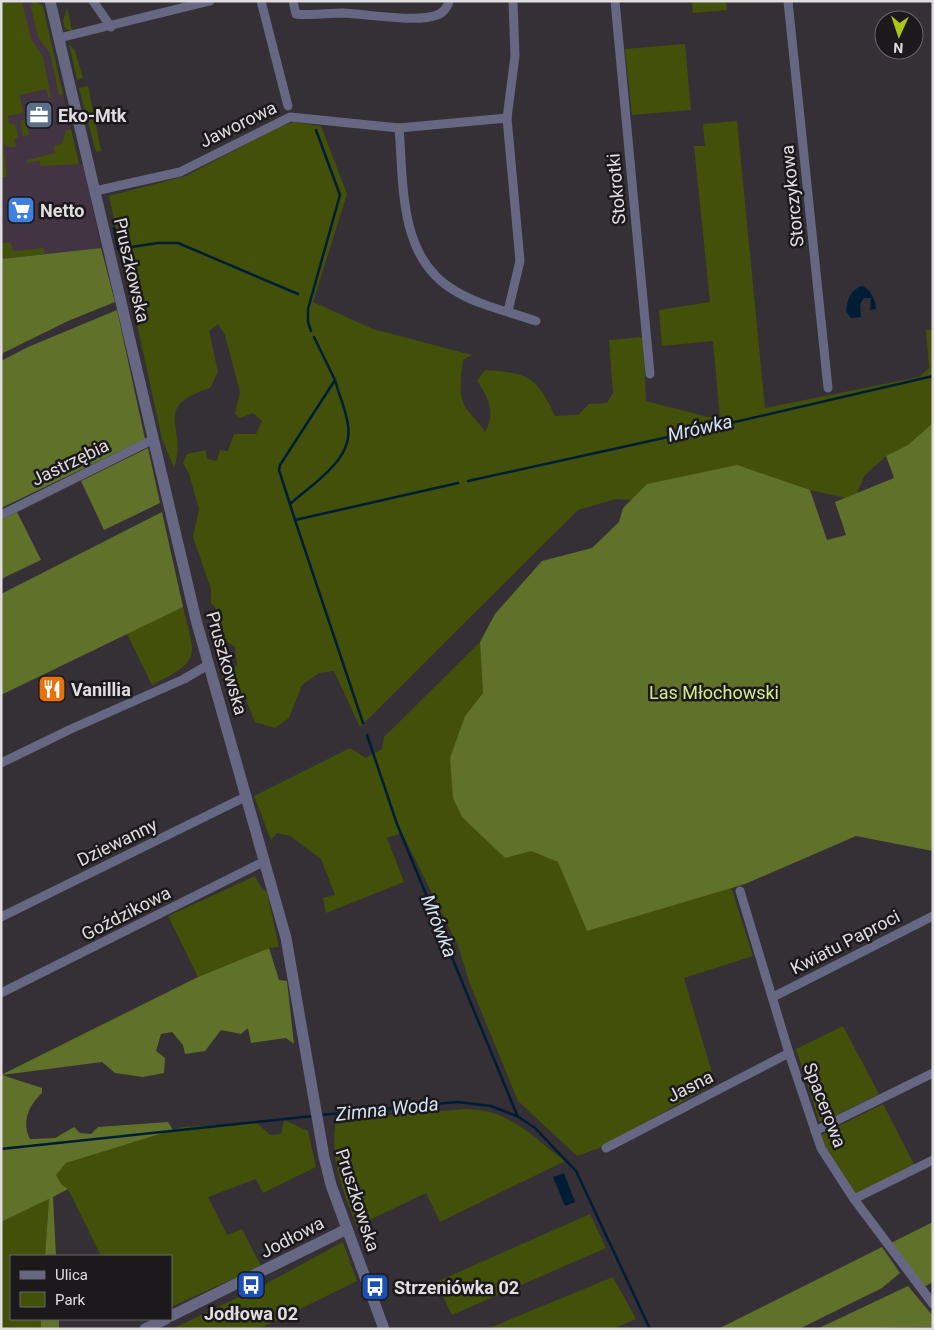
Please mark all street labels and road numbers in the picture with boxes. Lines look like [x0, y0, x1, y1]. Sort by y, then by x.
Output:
street label: Jaworowa [196, 96, 280, 152]
street label: Storczykowa [776, 144, 808, 248]
street label: Stokrotki [602, 153, 630, 225]
street label: Pruszkowska [110, 216, 154, 324]
street label: Jastrzębia [28, 434, 112, 490]
street label: Pruszkowska [202, 609, 252, 717]
street label: Dziewanny [74, 813, 161, 870]
street label: Goździkowa [78, 882, 174, 944]
street label: Kwiatu Paproci [787, 905, 903, 979]
street label: Spacerowa [799, 1060, 851, 1150]
street label: Jasna [664, 1066, 716, 1106]
street label: Pruszkowska [332, 1146, 384, 1254]
street label: Jodłowa [257, 1212, 327, 1262]

